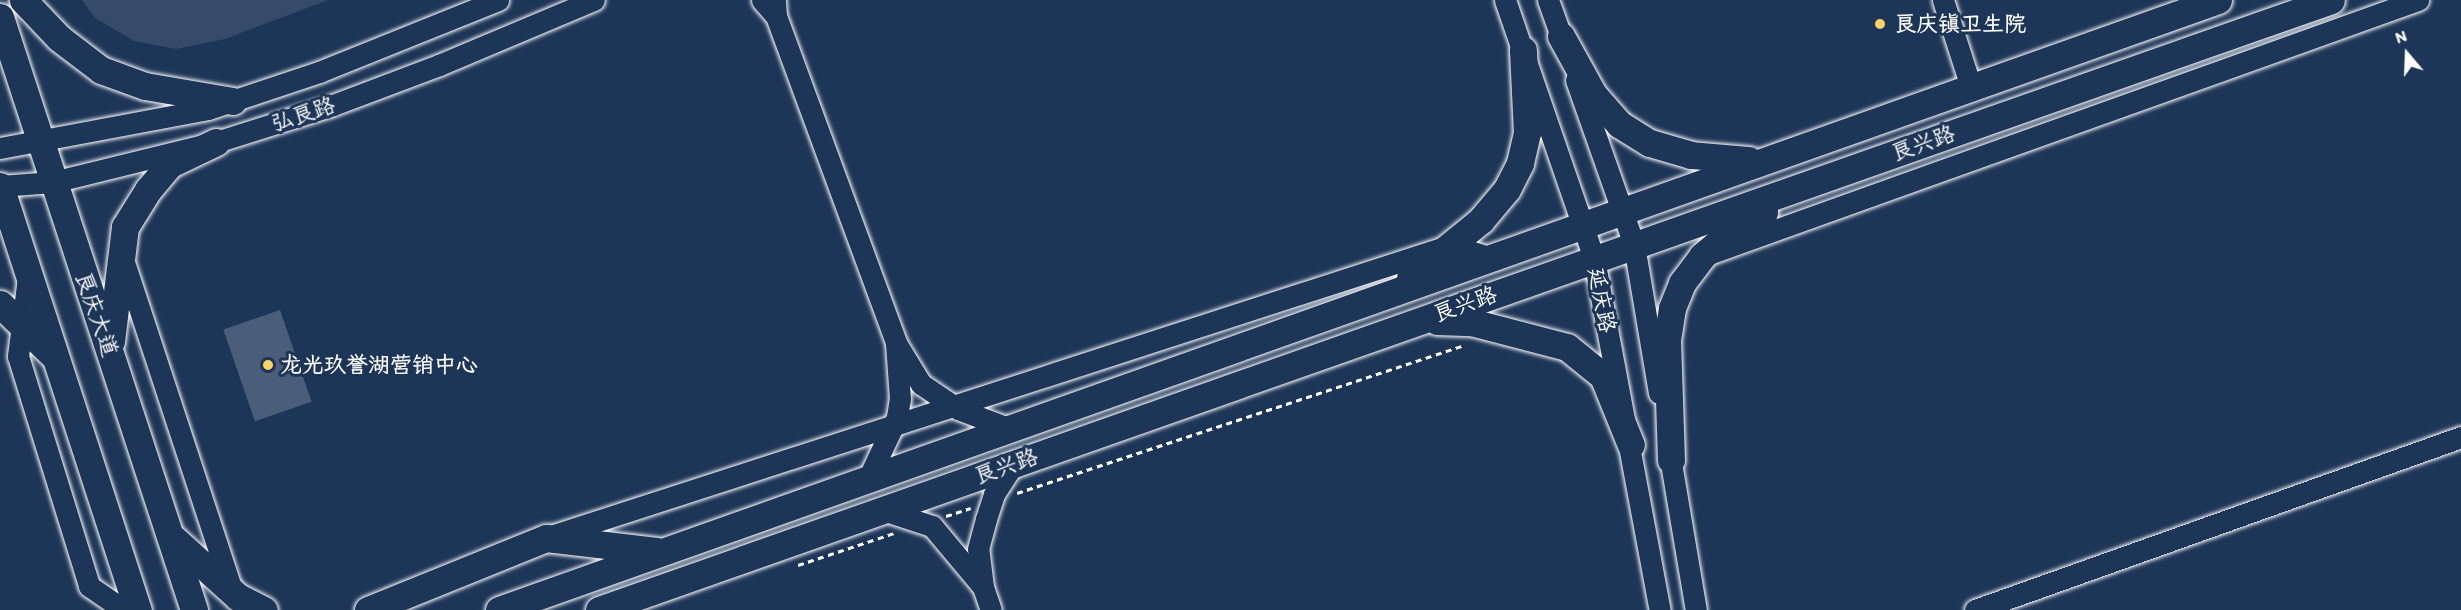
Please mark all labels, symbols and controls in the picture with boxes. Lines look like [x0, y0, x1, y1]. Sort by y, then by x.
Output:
place label: 良庆镇卫生院 [1894, 11, 2026, 37]
marker: 良庆镇卫生院 [1871, 15, 1889, 33]
north arrow [2377, 24, 2437, 84]
text: N [2393, 26, 2409, 47]
street label: 弘良路 [268, 91, 338, 137]
street label: 良兴路 [1888, 120, 1958, 166]
street label: 延庆路 [1583, 265, 1621, 335]
street label: 良庆大道 [70, 268, 124, 360]
street label: 良兴路 [1430, 281, 1500, 327]
place label: 龙光玖誉湖营销中心 [280, 352, 478, 378]
marker: 龙光玖誉湖营销中心 [261, 358, 275, 372]
street label: 良兴路 [971, 443, 1041, 489]

